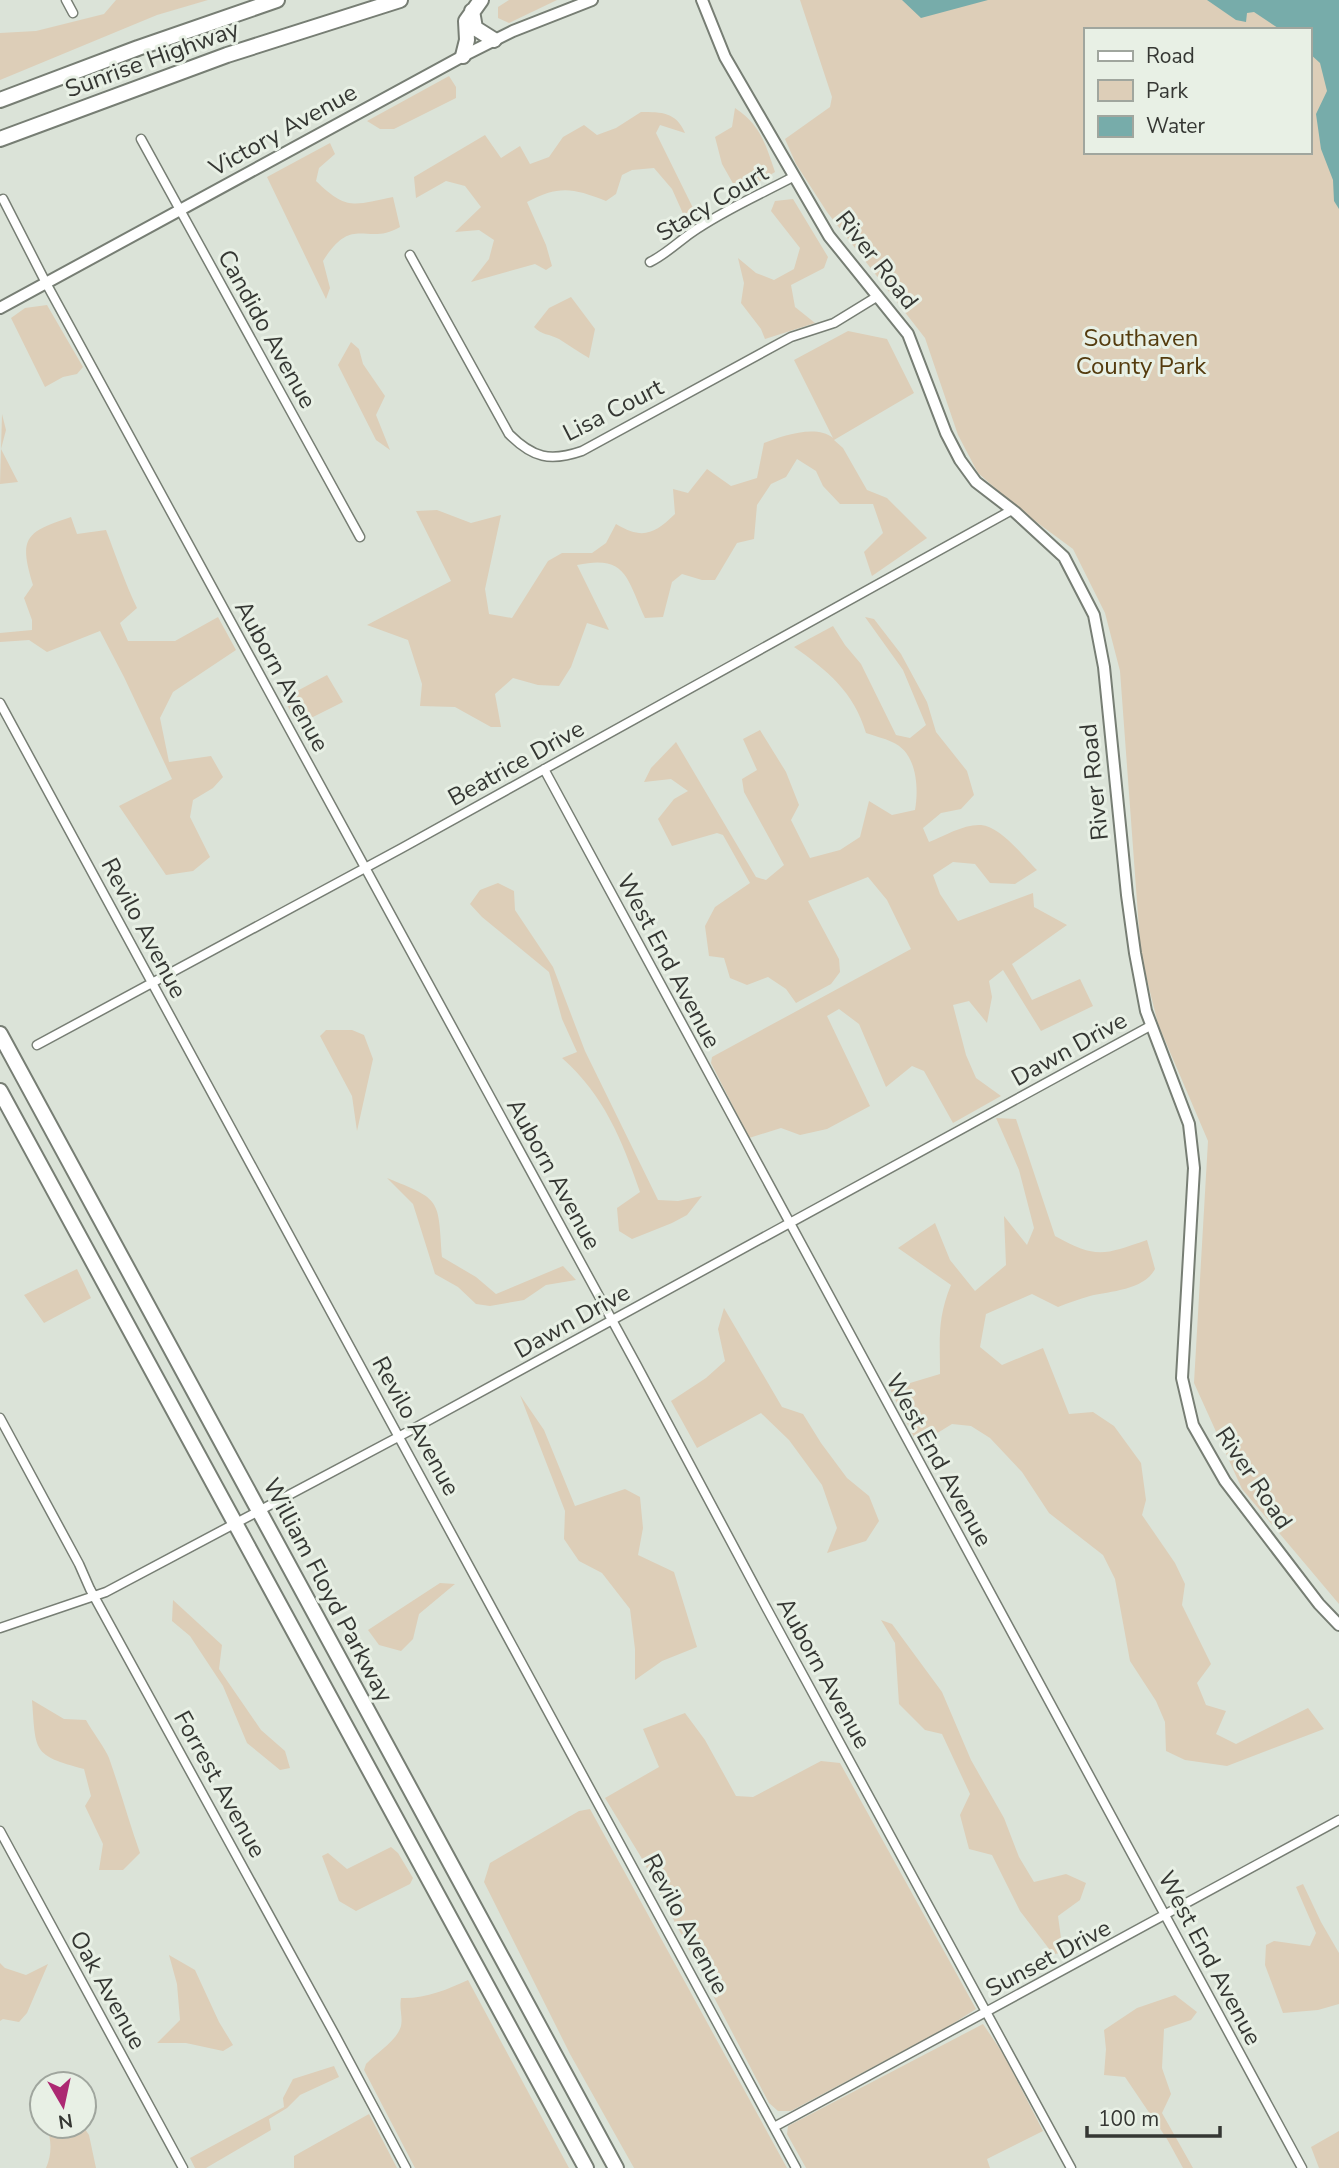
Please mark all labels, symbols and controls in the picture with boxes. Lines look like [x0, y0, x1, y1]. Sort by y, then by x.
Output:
street label: Sunrise Highway [61, 12, 244, 105]
legend [1084, 28, 1311, 154]
text: Road [1146, 42, 1195, 70]
street label: Victory Avenue [202, 76, 363, 184]
text: Park [1146, 77, 1188, 105]
text: Water [1146, 112, 1205, 140]
street label: Stacy Court [650, 157, 774, 249]
street label: River Road [828, 204, 926, 316]
street label: Candido Avenue [210, 244, 324, 414]
park label: Southaven County Park [1076, 322, 1207, 382]
street label: Lisa Court [557, 371, 669, 449]
street label: Auborn Avenue [227, 595, 337, 757]
street label: Beatrice Drive [442, 712, 590, 814]
street label: River Road [1072, 722, 1116, 842]
street label: Revilo Avenue [94, 852, 194, 1004]
street label: West End Avenue [610, 868, 728, 1054]
street label: Dawn Drive [1006, 1004, 1132, 1094]
street label: Auborn Avenue [499, 1093, 609, 1255]
street label: Dawn Drive [509, 1276, 635, 1366]
street label: Revilo Avenue [365, 1351, 467, 1501]
street label: West End Avenue [878, 1368, 1000, 1552]
street label: River Road [1208, 1420, 1300, 1536]
street label: William Floyd Parkway [255, 1472, 401, 1708]
street label: Auborn Avenue [769, 1592, 879, 1754]
street label: Forrest Avenue [166, 1705, 274, 1863]
street label: Revilo Avenue [636, 1848, 736, 2000]
street label: West End Avenue [1151, 1865, 1269, 2051]
street label: Sunset Drive [980, 1912, 1116, 2004]
street label: Oak Avenue [62, 1925, 154, 2055]
north arrow [28, 2070, 98, 2140]
scale bar [1087, 2094, 1220, 2138]
text: 100 m [1098, 2105, 1159, 2133]
text: N [56, 2107, 75, 2135]

